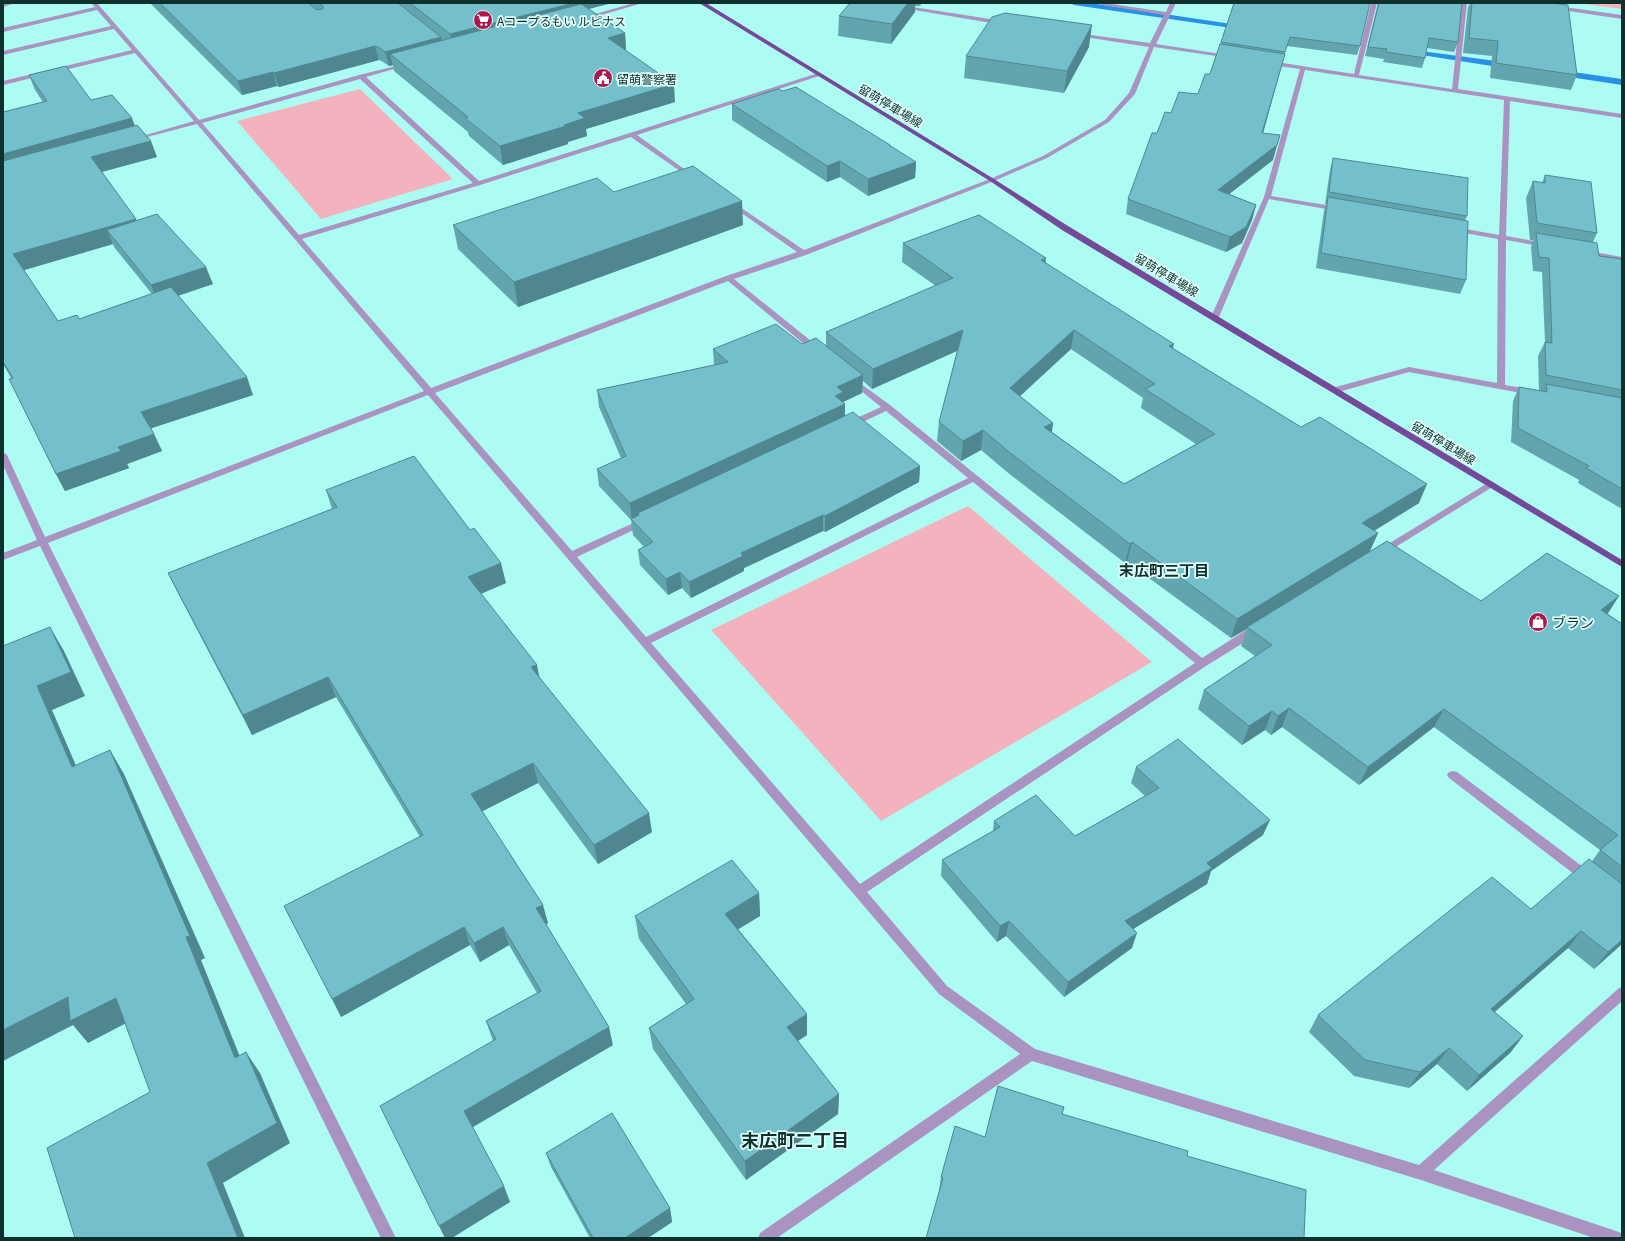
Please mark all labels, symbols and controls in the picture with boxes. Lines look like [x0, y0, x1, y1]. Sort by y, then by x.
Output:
supermarket icon: Aコープるもい ルピナス [472, 9, 494, 31]
place label: Aコープるもい ルピナス [497, 12, 626, 29]
public building icon: 留萌警察署 [592, 67, 614, 89]
place label: 留萌警察署 [617, 70, 677, 87]
street label: 留萌停車場線 [856, 79, 926, 131]
street label: 留萌停車場線 [1132, 248, 1202, 300]
street label: 留萌停車場線 [1409, 416, 1479, 468]
district label: 末広町三丁目 [1119, 559, 1209, 580]
shop icon: ブラン [1527, 611, 1549, 633]
place label: ブラン [1552, 612, 1594, 632]
district label: 末広町二丁目 [741, 1126, 849, 1152]

